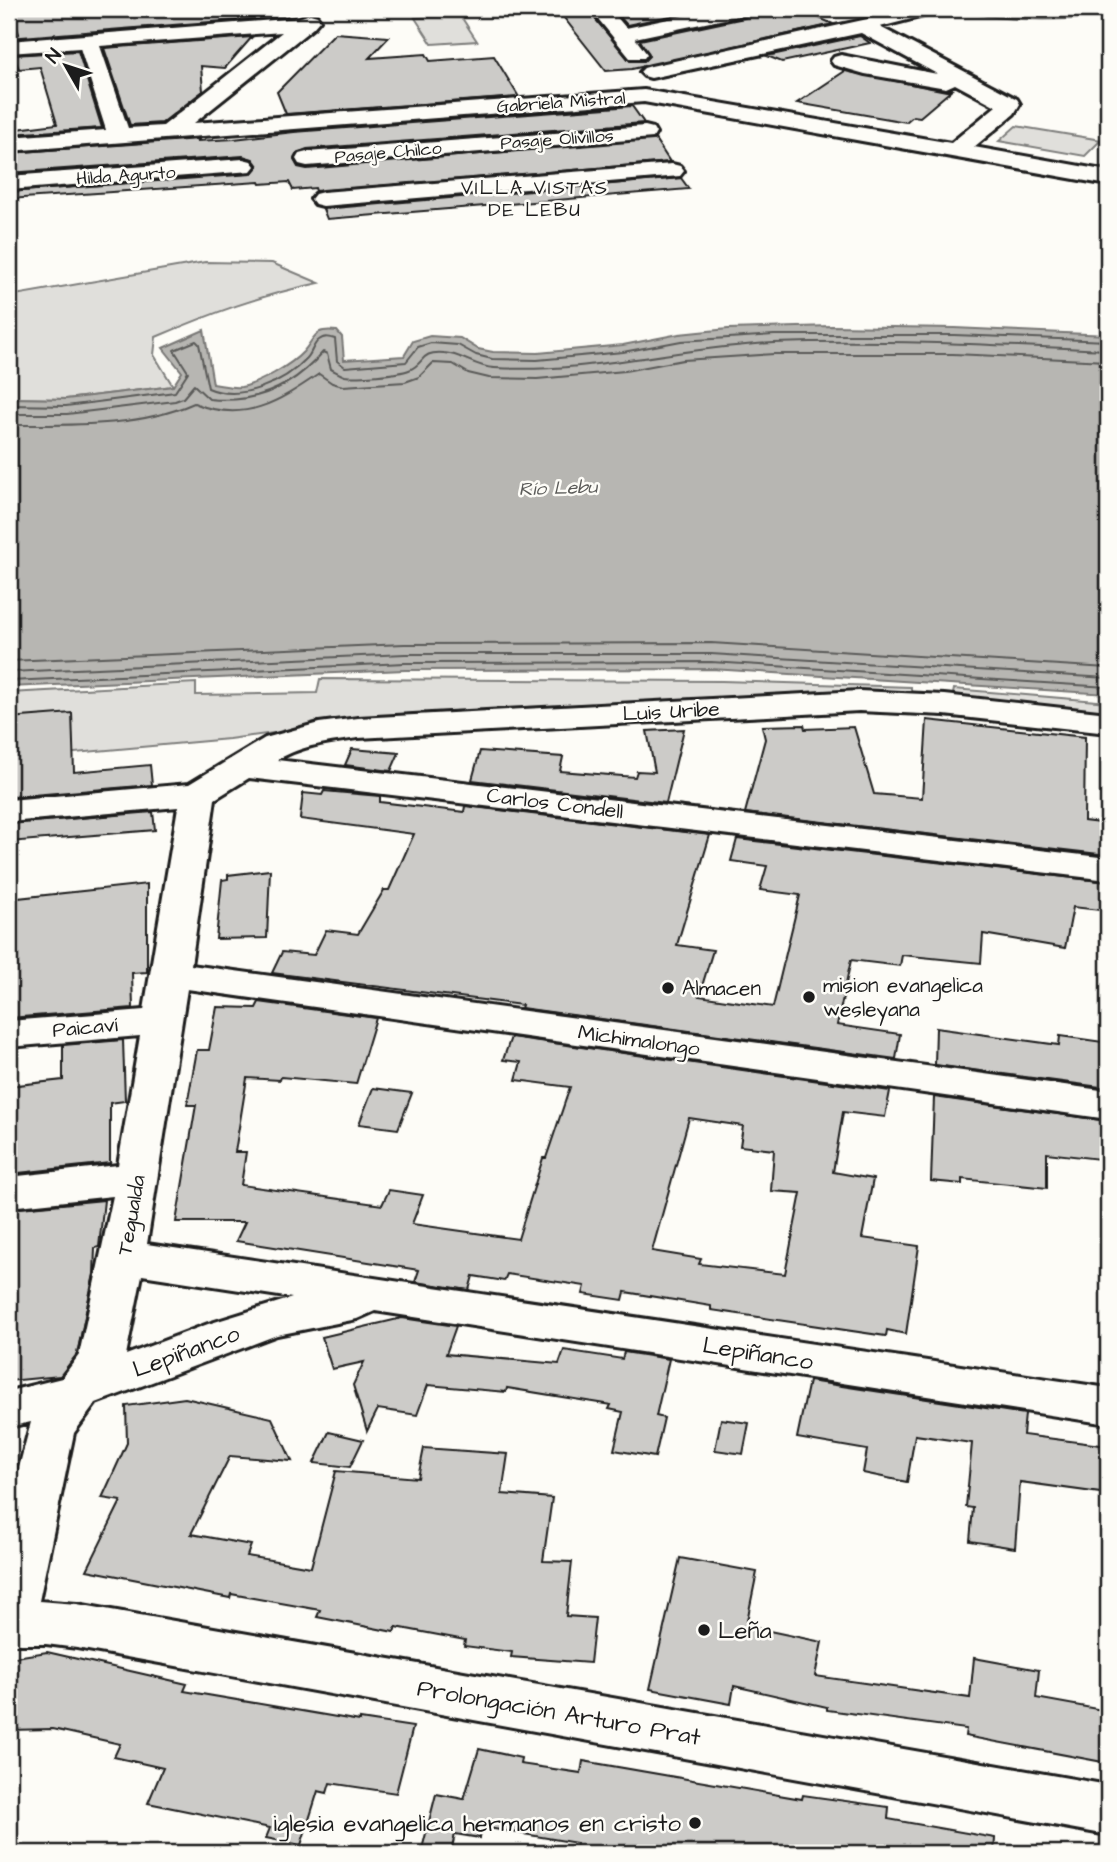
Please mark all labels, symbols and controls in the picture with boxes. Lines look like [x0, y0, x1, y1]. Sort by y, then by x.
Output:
north arrow [32, 32, 102, 102]
text: N [40, 43, 68, 69]
street label: Gabriela Mistral [496, 86, 626, 119]
street label: Pasaje Olivillos [500, 123, 615, 156]
street label: Pasaje Chilco [333, 135, 443, 170]
street label: Hilda Agurto [76, 160, 177, 192]
district label: VILLA VISTAS DE LEBU [461, 175, 609, 224]
water label: Río Lebu [518, 474, 599, 503]
street label: Luis Uribe [622, 694, 720, 729]
street label: Carlos Condell [485, 781, 625, 826]
place label: mision evangelica wesleyana [823, 971, 983, 1026]
place label: Almacen [682, 974, 761, 1003]
marker: Almacen [660, 980, 676, 996]
marker: mision evangelica wesleyana [801, 989, 817, 1005]
street label: Paicaví [51, 1010, 120, 1045]
street label: Michimalongo [576, 1018, 702, 1065]
street label: Tegualda [110, 1172, 155, 1258]
street label: Lepiñanco [128, 1317, 245, 1387]
street label: Lepiñanco [700, 1328, 816, 1380]
place label: Leña [718, 1614, 772, 1648]
marker: Leña [696, 1622, 712, 1638]
street label: Prolongación Arturo Prat [414, 1671, 703, 1756]
place label: iglesia evangelica hermanos en cristo [273, 1807, 681, 1842]
marker: iglesia evangelica hermanos en cristo [687, 1815, 703, 1831]

